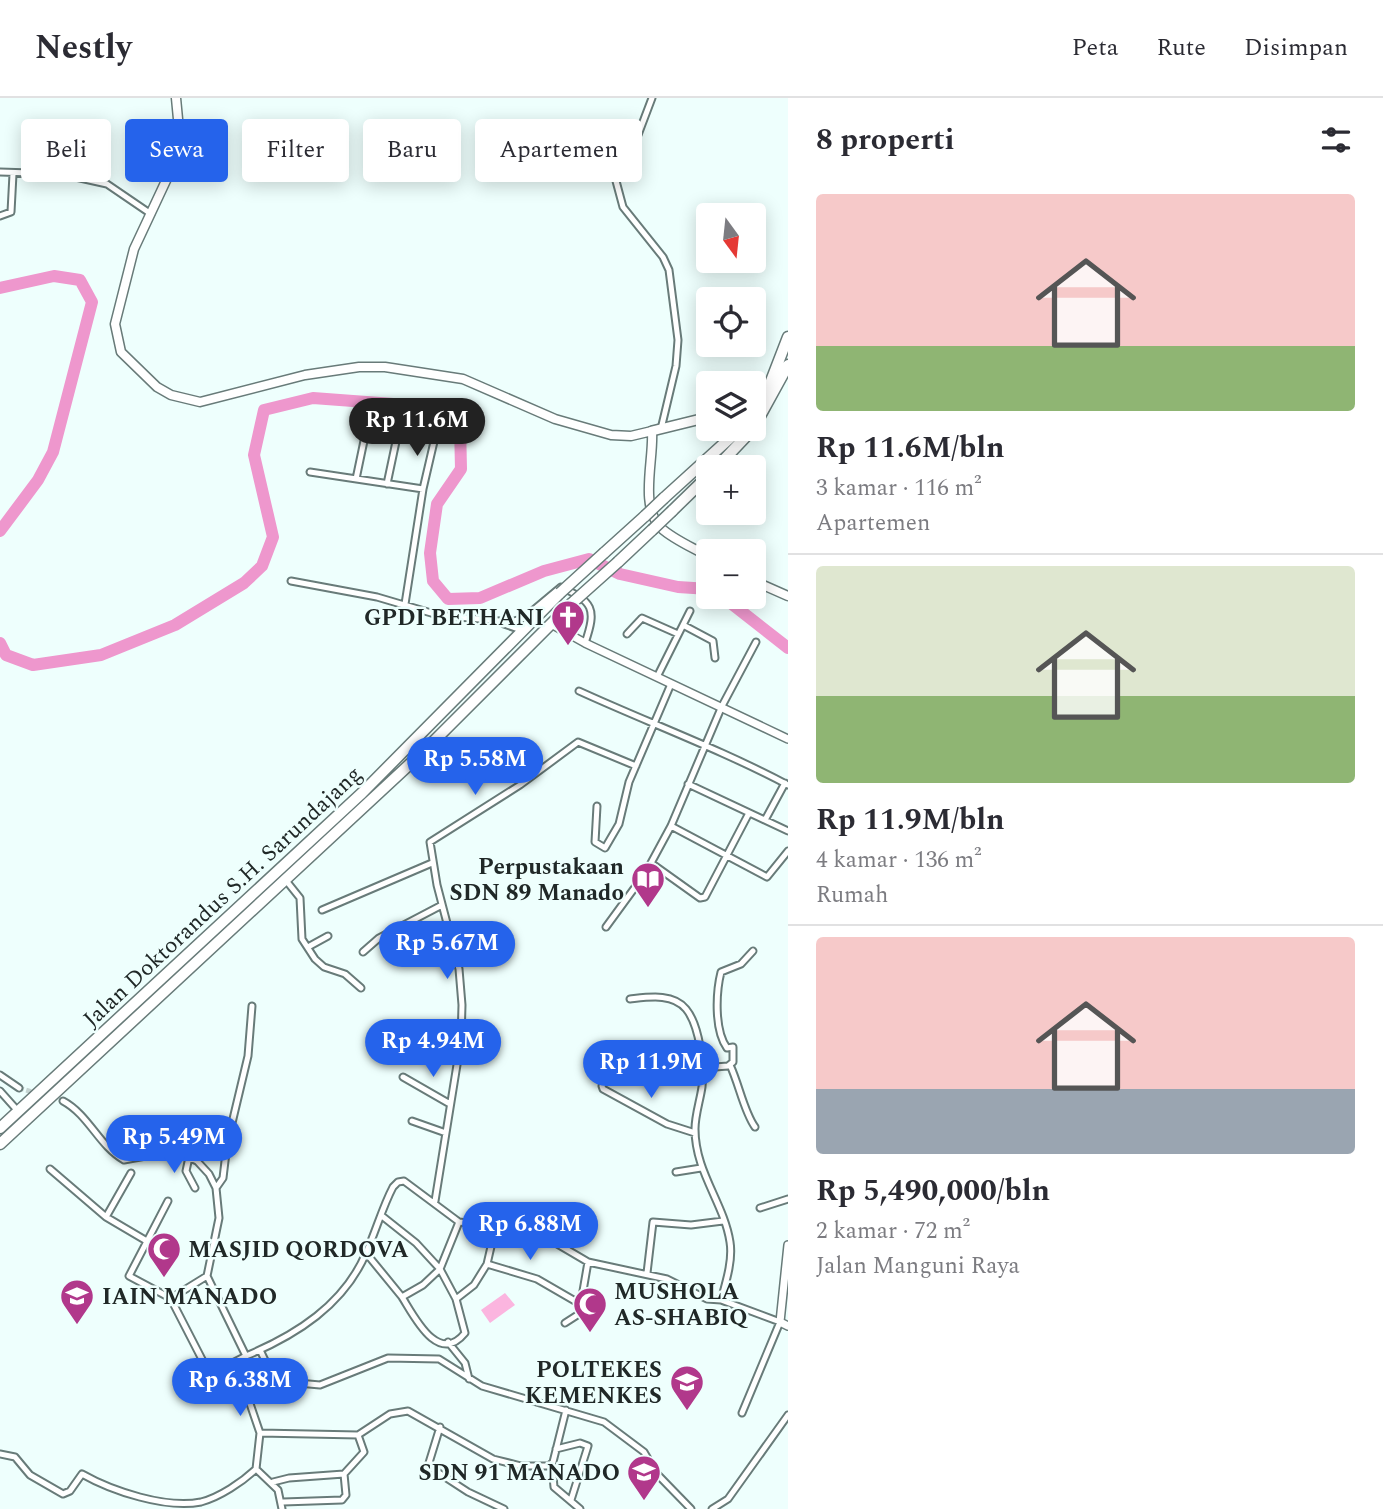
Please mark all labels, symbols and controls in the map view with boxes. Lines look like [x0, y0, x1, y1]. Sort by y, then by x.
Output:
text: Nestly [35, 23, 132, 73]
text: Peta [1072, 30, 1118, 66]
text: Rute [1156, 30, 1206, 66]
text: Disimpan [1244, 30, 1348, 66]
text: 8 properti [816, 117, 954, 163]
chip: Beli [21, 119, 111, 182]
chip: Sewa [125, 119, 228, 182]
chip: Filter [242, 119, 349, 182]
chip: Baru [363, 119, 461, 182]
chip: Apartemen [475, 119, 642, 182]
icon: filters [1317, 121, 1355, 159]
north arrow [696, 203, 766, 273]
map controls [696, 203, 766, 609]
icon: home [1023, 240, 1149, 366]
button: locate [696, 287, 766, 357]
button: layers [696, 371, 766, 441]
pin: Rp 11.6M [345, 398, 489, 458]
text: Rp 11.6M [365, 403, 469, 438]
text: Rp 11.6M/bln [816, 425, 1005, 471]
button: + [696, 455, 766, 525]
text: 3 kamar · 116 m² [816, 471, 982, 506]
text: Apartemen [816, 506, 930, 541]
button: − [696, 539, 766, 609]
church icon: GPDI BETHANI [549, 598, 587, 647]
place label: GPDI BETHANI [364, 601, 544, 636]
icon: home [1023, 612, 1149, 738]
pin: Rp 5.58M [403, 738, 547, 797]
text: Rp 5.58M [423, 742, 527, 777]
street label: Jalan Doktorandus S.H. Sarundajang [75, 758, 371, 1036]
text: Rp 11.9M/bln [816, 797, 1005, 843]
text: 4 kamar · 136 m² [816, 843, 982, 878]
place label: Perpustakaan SDN 89 Manado [450, 850, 624, 911]
library icon: Perpustakaan SDN 89 Manado [629, 860, 667, 909]
text: Rumah [816, 878, 888, 913]
pin: Rp 5.67M [375, 922, 519, 981]
text: Rp 5.67M [395, 926, 499, 961]
icon: home [1023, 983, 1149, 1109]
pin: Rp 4.94M [361, 1020, 505, 1079]
text: Rp 4.94M [381, 1024, 485, 1059]
pin: Rp 11.9M [579, 1040, 723, 1100]
text: Rp 11.9M [599, 1045, 703, 1080]
pin: Rp 5.49M [102, 1116, 246, 1175]
text: Rp 5.49M [122, 1120, 226, 1155]
text: Rp 5,490,000/bln [816, 1168, 1050, 1214]
pin: Rp 6.88M [458, 1202, 602, 1262]
text: Rp 6.88M [478, 1207, 582, 1242]
text: 2 kamar · 72 m² [816, 1214, 970, 1249]
mosque icon: MASJID QORDOVA [145, 1230, 183, 1279]
place label: MASJID QORDOVA [188, 1233, 409, 1268]
text: Jalan Manguni Raya [816, 1249, 1020, 1284]
place label: MUSHOLA AS-SHABIQ [614, 1275, 748, 1336]
school or university icon: IAIN MANADO [58, 1277, 96, 1326]
place label: IAIN MANADO [102, 1280, 277, 1315]
mosque icon: MUSHOLA AS-SHABIQ [571, 1285, 609, 1334]
place label: POLTEKES KEMENKES [525, 1353, 662, 1414]
pin: Rp 6.38M [168, 1358, 312, 1418]
text: Rp 6.38M [188, 1363, 292, 1398]
school or university icon: POLTEKES KEMENKES [668, 1363, 706, 1412]
school or university icon: SDN 91 MANADO [625, 1453, 663, 1502]
place label: SDN 91 MANADO [418, 1456, 620, 1491]

